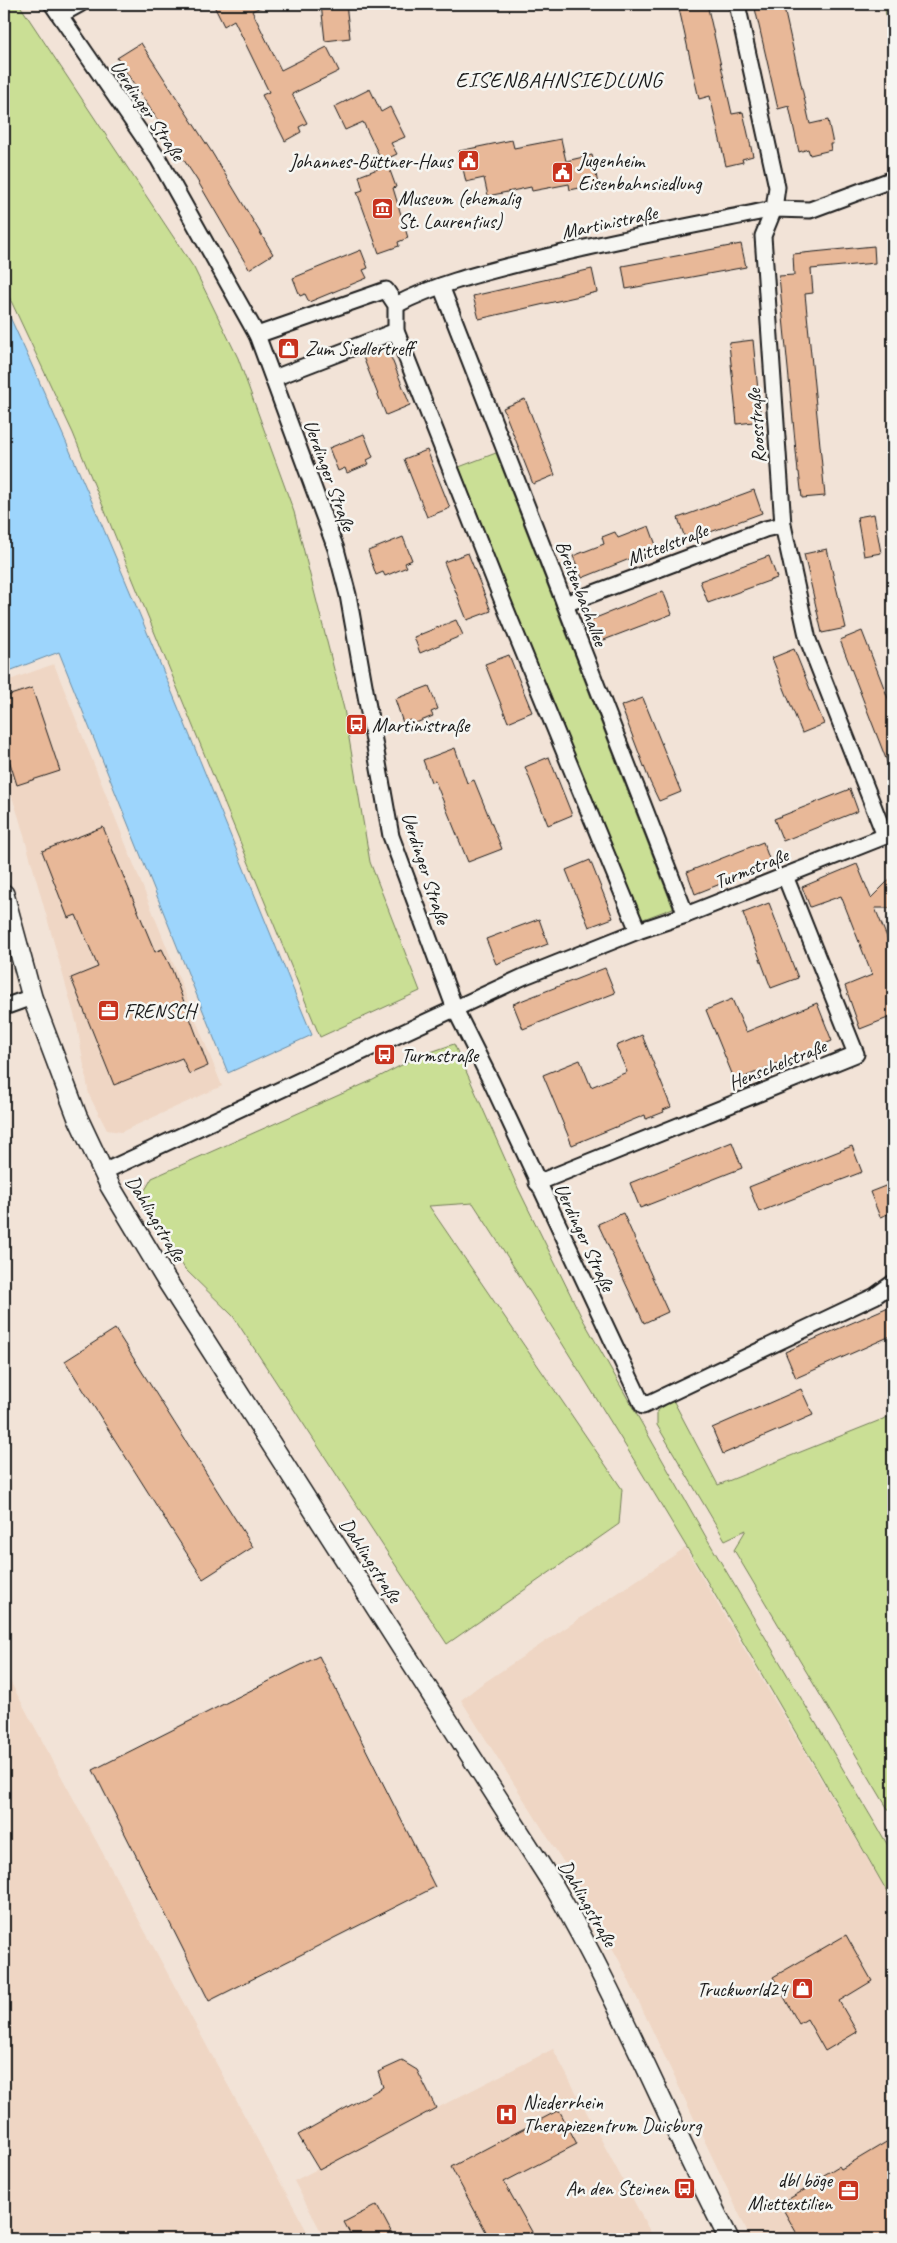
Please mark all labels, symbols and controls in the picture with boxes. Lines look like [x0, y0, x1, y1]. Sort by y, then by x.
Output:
street label: Uerdinger Straße [105, 55, 191, 167]
district label: EISENBAHNSIEDLUNG [455, 66, 664, 94]
place label: Jugenheim Eisenbahnsiedlung [577, 148, 703, 196]
place label: Johannes-Büttner-Haus [288, 149, 454, 174]
public building icon: Johannes-Büttner-Haus [456, 149, 480, 173]
public building icon: Jugenheim Eisenbahnsiedlung [550, 160, 574, 184]
place label: Museum (ehemalig St. Laurentius) [398, 186, 522, 234]
museum icon: Museum (ehemalig St. Laurentius) [370, 197, 394, 221]
street label: Martinistraße [559, 200, 661, 245]
shop icon: Zum Siedlertreff [277, 336, 301, 360]
place label: Zum Siedlertreff [305, 336, 417, 361]
street label: Roosstraße [741, 386, 772, 464]
street label: Uerdinger Straße [298, 416, 362, 535]
street label: Mittelstraße [623, 517, 713, 571]
street label: Breitenbachallee [550, 537, 614, 651]
bus stop icon: Martinistraße [344, 713, 368, 737]
place label: Martinistraße [372, 713, 471, 738]
street label: Uerdinger Straße [396, 809, 456, 929]
street label: Turmstraße [711, 842, 793, 895]
office icon: FRENSCH [96, 999, 120, 1023]
place label: FRENSCH [124, 999, 199, 1024]
street label: Henschelstraße [725, 1033, 831, 1095]
bus stop icon: Turmstraße [373, 1043, 397, 1067]
place label: Turmstraße [401, 1043, 480, 1068]
street label: Dahlingstraße [120, 1171, 192, 1267]
street label: Uerdinger Straße [549, 1179, 621, 1297]
street label: Dahlingstraße [334, 1513, 408, 1609]
street label: Dahlingstraße [553, 1855, 623, 1952]
place label: Truckworld24 [697, 1977, 789, 2002]
shop icon: Truckworld24 [791, 1977, 815, 2001]
place label: Niederrhein Therapiezentrum Duisburg [523, 2090, 703, 2138]
hospital icon: Niederrhein Therapiezentrum Duisburg [495, 2102, 519, 2126]
place label: dbl böge Miettextilien [747, 2168, 833, 2216]
place label: An den Steinen [566, 2176, 670, 2201]
bus stop icon: An den Steinen [673, 2176, 697, 2200]
office icon: dbl böge Miettextilien [836, 2179, 860, 2203]

